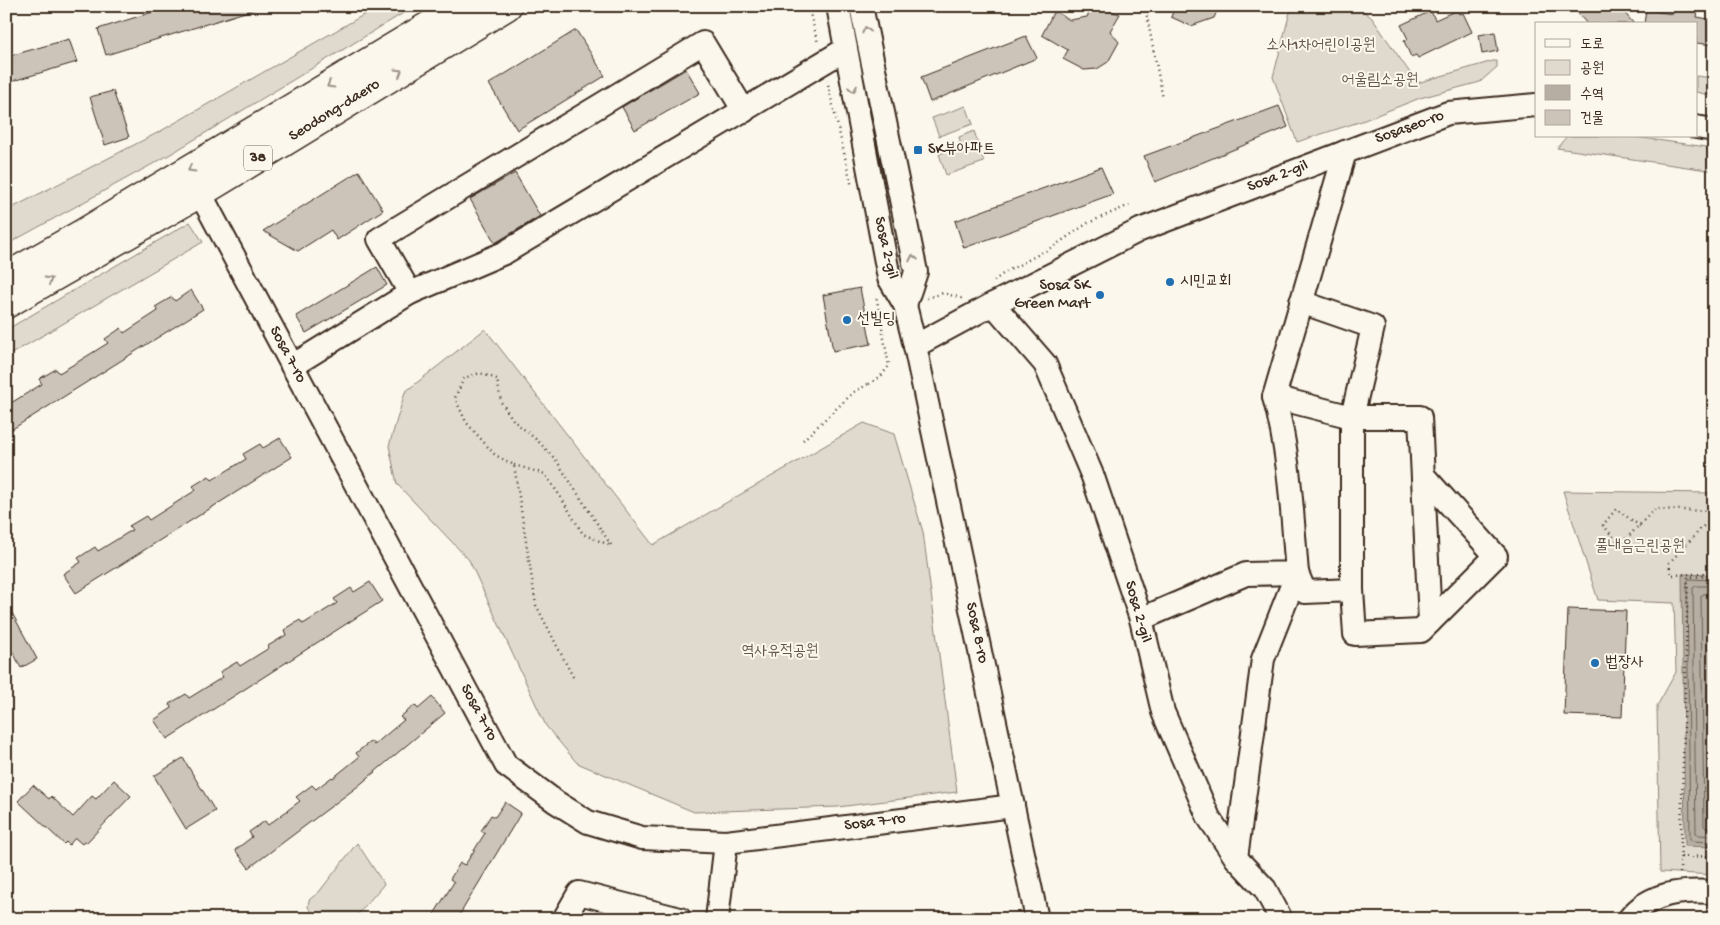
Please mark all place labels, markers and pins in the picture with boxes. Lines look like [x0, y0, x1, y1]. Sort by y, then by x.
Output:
place label: SK뷰아파트 [928, 141, 996, 160]
marker: SK뷰아파트 [912, 144, 924, 156]
place label: 시민교회 [1180, 273, 1232, 292]
marker: 시민교회 [1164, 276, 1176, 288]
place label: Sosa SK Green Mart [1014, 277, 1092, 314]
marker: Sosa SK Green Mart [1094, 289, 1106, 301]
place label: 선빌딩 [857, 311, 896, 330]
marker: 선빌딩 [841, 314, 853, 326]
place label: 법장사 [1605, 654, 1644, 673]
marker: 법장사 [1589, 657, 1601, 669]

